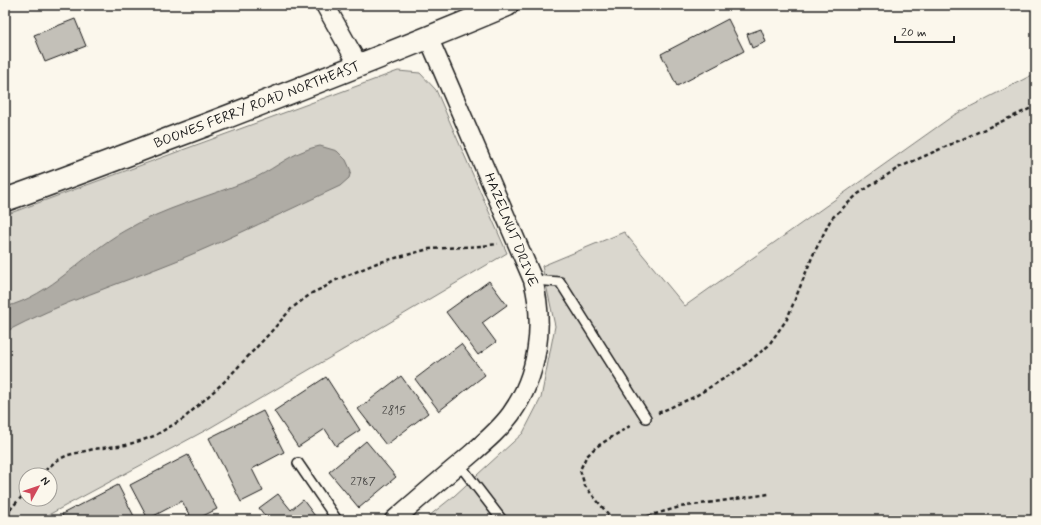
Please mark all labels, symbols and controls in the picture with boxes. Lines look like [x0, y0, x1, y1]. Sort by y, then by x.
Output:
scale bar [895, 18, 954, 44]
text: 20 m [901, 25, 927, 41]
street label: BOONES FERRY ROAD NORTHEAST [151, 57, 363, 153]
street label: HAZELNUT DRIVE [480, 170, 542, 290]
house number: 2815 [382, 403, 406, 419]
north arrow [18, 467, 58, 507]
text: N [37, 474, 53, 489]
house number: 2787 [350, 474, 376, 490]

